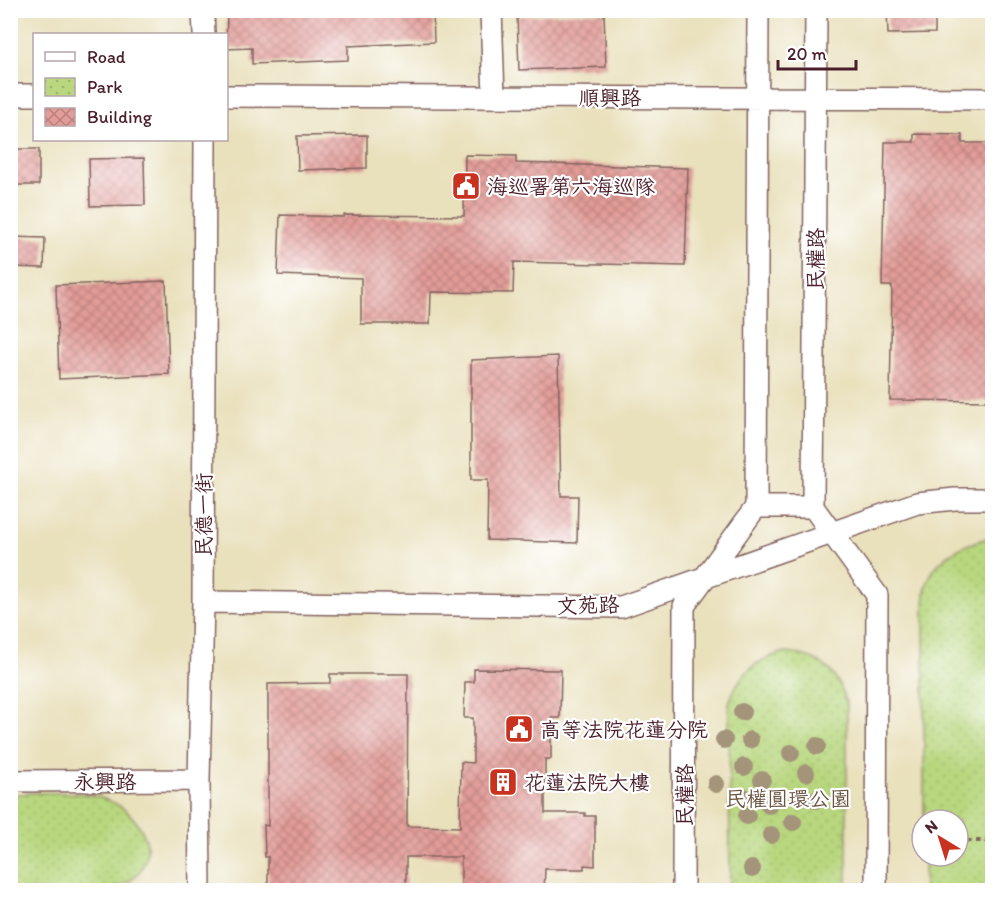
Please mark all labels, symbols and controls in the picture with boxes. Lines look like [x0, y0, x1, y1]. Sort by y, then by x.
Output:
legend [33, 33, 228, 141]
scale bar [778, 33, 856, 71]
text: 20 m [787, 43, 827, 65]
text: Road [87, 46, 126, 68]
text: Park [87, 76, 122, 98]
street label: 順興路 [579, 85, 642, 110]
text: Building [87, 106, 153, 128]
public building icon: 海巡署第六海巡隊 [450, 170, 482, 202]
place label: 海巡署第六海巡隊 [487, 174, 655, 199]
street label: 民權路 [803, 228, 828, 291]
street label: 民德一街 [191, 473, 216, 557]
street label: 文苑路 [556, 591, 620, 619]
public building icon: 高等法院花蓮分院 [503, 713, 535, 745]
place label: 高等法院花蓮分院 [540, 717, 708, 742]
street label: 民權路 [672, 764, 697, 827]
building icon: 花蓮法院大樓 [487, 766, 519, 798]
street label: 永興路 [74, 769, 137, 794]
place label: 花蓮法院大樓 [524, 770, 650, 795]
park label: 民權圓環公園 [725, 786, 851, 811]
north arrow [910, 808, 970, 868]
text: N [921, 816, 941, 837]

